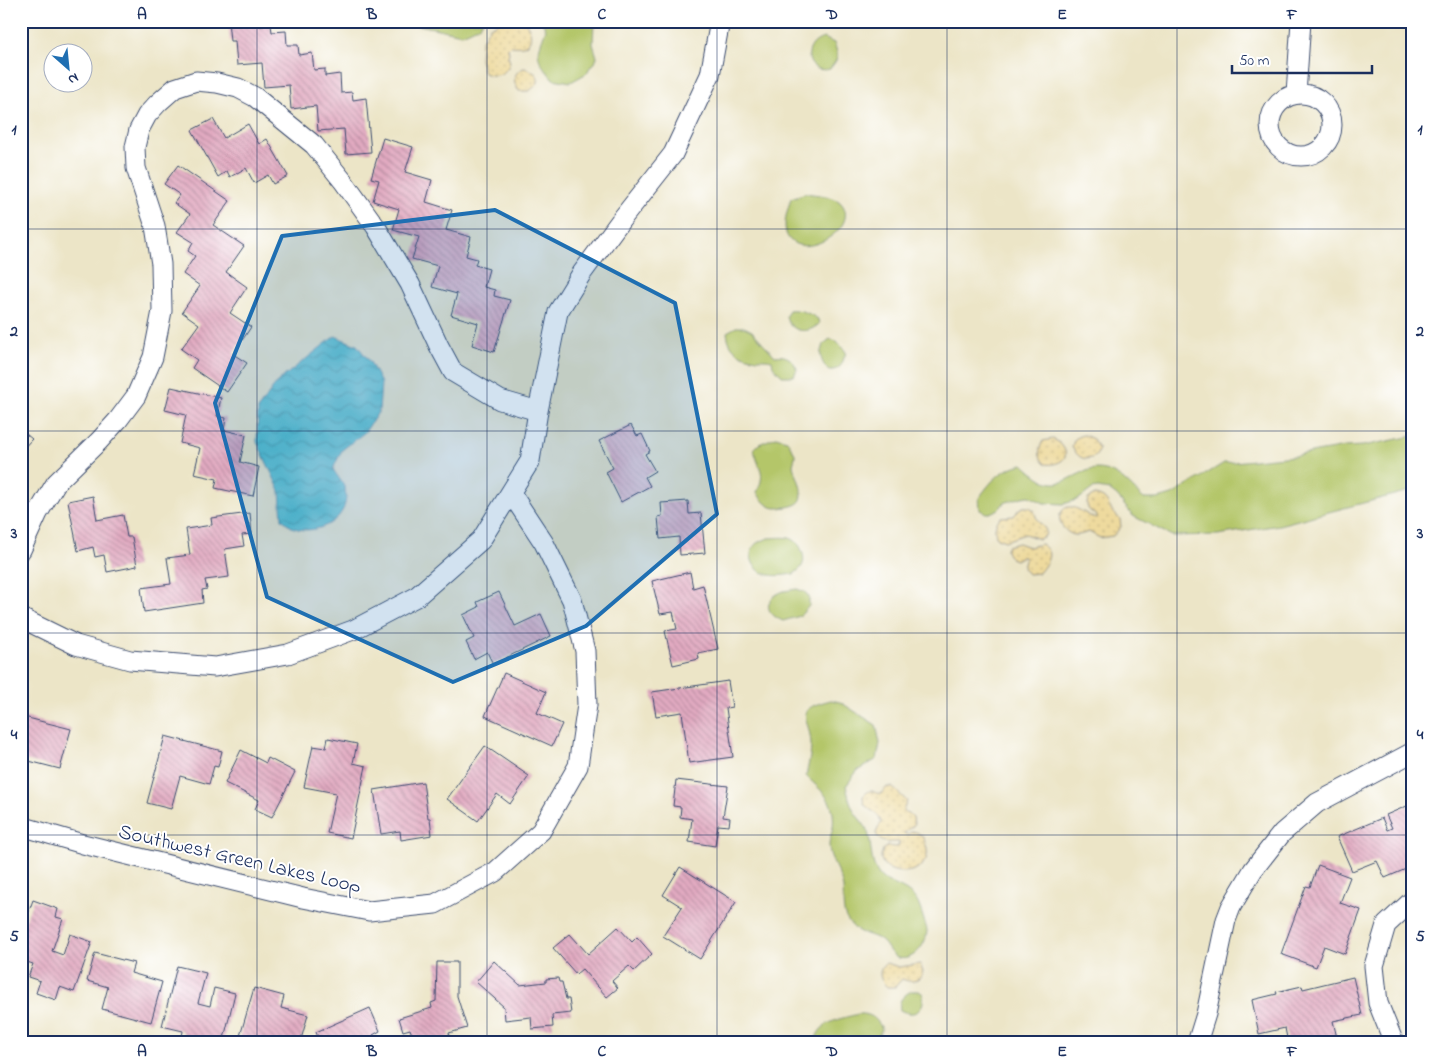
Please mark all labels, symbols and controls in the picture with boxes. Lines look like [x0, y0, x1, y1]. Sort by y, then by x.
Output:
text: A [137, 3, 147, 27]
text: B [366, 3, 378, 27]
text: C [598, 3, 607, 27]
text: D [825, 3, 838, 27]
text: E [1057, 3, 1067, 27]
text: F [1286, 3, 1298, 27]
north arrow [42, 42, 92, 92]
scale bar [1232, 42, 1372, 74]
text: 50 m [1239, 50, 1270, 72]
text: N [64, 67, 82, 90]
text: 1 [11, 118, 17, 142]
text: 1 [1417, 118, 1423, 142]
text: 2 [9, 320, 18, 344]
text: 2 [1415, 320, 1424, 344]
text: 3 [10, 522, 18, 546]
text: 3 [1416, 522, 1424, 546]
text: 4 [10, 723, 18, 747]
text: 4 [1416, 723, 1424, 747]
street label: Southwest Green Lakes Loop [115, 817, 364, 902]
text: 5 [9, 925, 19, 949]
text: 5 [1415, 925, 1425, 949]
text: A [137, 1040, 147, 1064]
text: B [366, 1040, 378, 1064]
text: C [598, 1040, 607, 1064]
text: D [825, 1040, 838, 1064]
text: E [1057, 1040, 1067, 1064]
text: F [1286, 1040, 1298, 1064]

